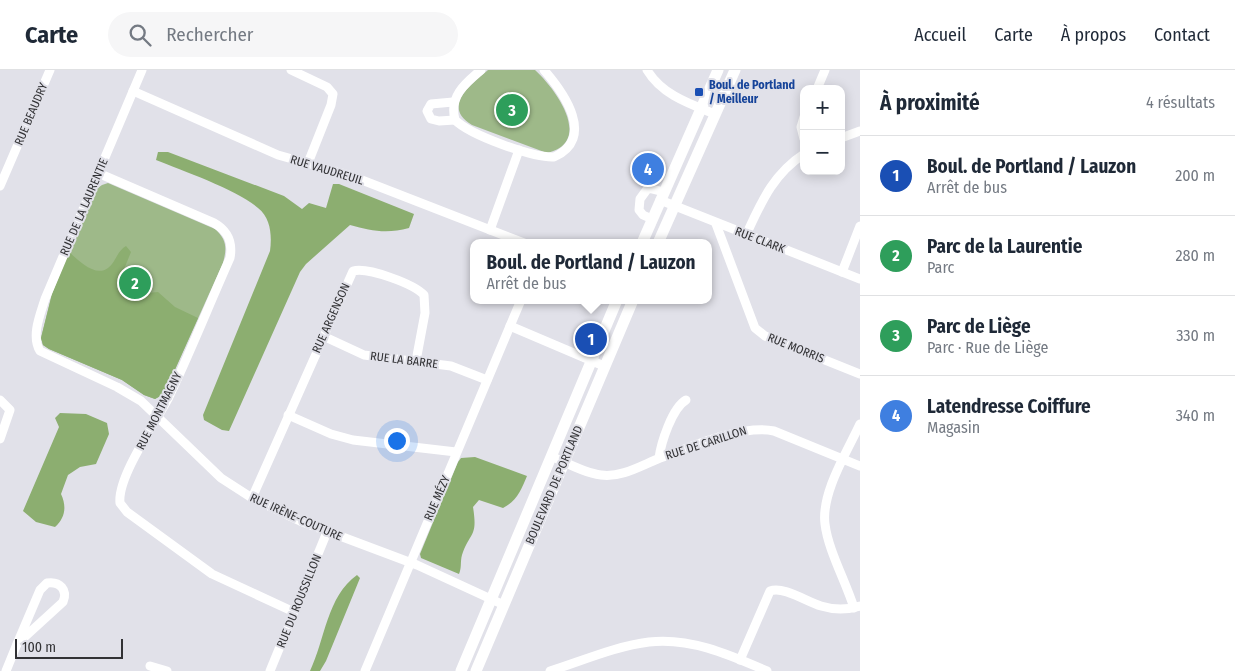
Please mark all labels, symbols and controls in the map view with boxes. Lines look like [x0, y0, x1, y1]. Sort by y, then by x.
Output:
search box [108, 12, 458, 57]
text: Carte [25, 21, 78, 49]
icon: search [126, 21, 154, 49]
text: Rechercher [166, 23, 253, 46]
text: Accueil [914, 24, 966, 46]
text: Carte [994, 24, 1033, 46]
text: À propos [1061, 24, 1126, 46]
text: Contact [1154, 24, 1210, 46]
place label: Boul. de Portland / Meilleur [709, 78, 795, 106]
street label: RUE BEAUDRY [12, 81, 50, 147]
map controls [800, 85, 845, 175]
button: + [800, 85, 845, 130]
marker: Boul. de Portland / Meilleur [693, 86, 705, 98]
text: À proximité [880, 90, 980, 116]
pin: 3 [496, 91, 528, 129]
text: 4 résultats [1146, 93, 1215, 112]
button: − [800, 130, 845, 175]
pin: 4 [632, 150, 664, 188]
street label: RUE VAUDREUIL [289, 152, 366, 188]
text: Boul. de Portland / Lauzon [927, 155, 1136, 178]
street label: RUE DE LA LAURENTIE [57, 156, 111, 258]
text: 1 [893, 166, 899, 185]
text: 200 m [1175, 166, 1215, 185]
text: Arrêt de bus [927, 178, 1007, 197]
street label: RUE CLARK [733, 224, 788, 256]
text: Parc de la Laurentie [927, 235, 1082, 258]
popup [470, 239, 712, 304]
text: 2 [892, 246, 900, 265]
text: 280 m [1176, 246, 1215, 265]
text: Boul. de Portland / Lauzon [486, 251, 696, 274]
text: Parc [927, 258, 954, 277]
pin: 2 [119, 264, 151, 302]
text: Arrêt de bus [486, 274, 566, 293]
street label: RUE ARGENSON [309, 281, 353, 355]
text: Parc de Liège [927, 315, 1031, 338]
pin: 1 [575, 320, 607, 358]
text: 3 [892, 326, 900, 345]
text: 330 m [1176, 326, 1215, 345]
street label: RUE MORRIS [766, 330, 827, 366]
text: Parc · Rue de Liège [927, 338, 1048, 357]
street label: RUE LA BARRE [369, 349, 439, 371]
street label: RUE MONTMAGNY [133, 370, 185, 452]
text: Latendresse Coiffure [927, 395, 1091, 418]
text: 4 [892, 406, 900, 425]
text: 340 m [1176, 406, 1215, 425]
text: Magasin [927, 418, 980, 437]
street label: BOULEVARD DE PORTLAND [523, 423, 585, 546]
street label: RUE DE CARILLON [664, 423, 748, 463]
your location [384, 428, 410, 454]
street label: RUE MÉZY [420, 473, 453, 523]
street label: RUE IRÈNE-COUTURE [248, 489, 345, 544]
street label: RUE DU ROUSSILLON [274, 552, 324, 650]
scale bar [15, 636, 122, 659]
text: 100 m [22, 639, 56, 656]

